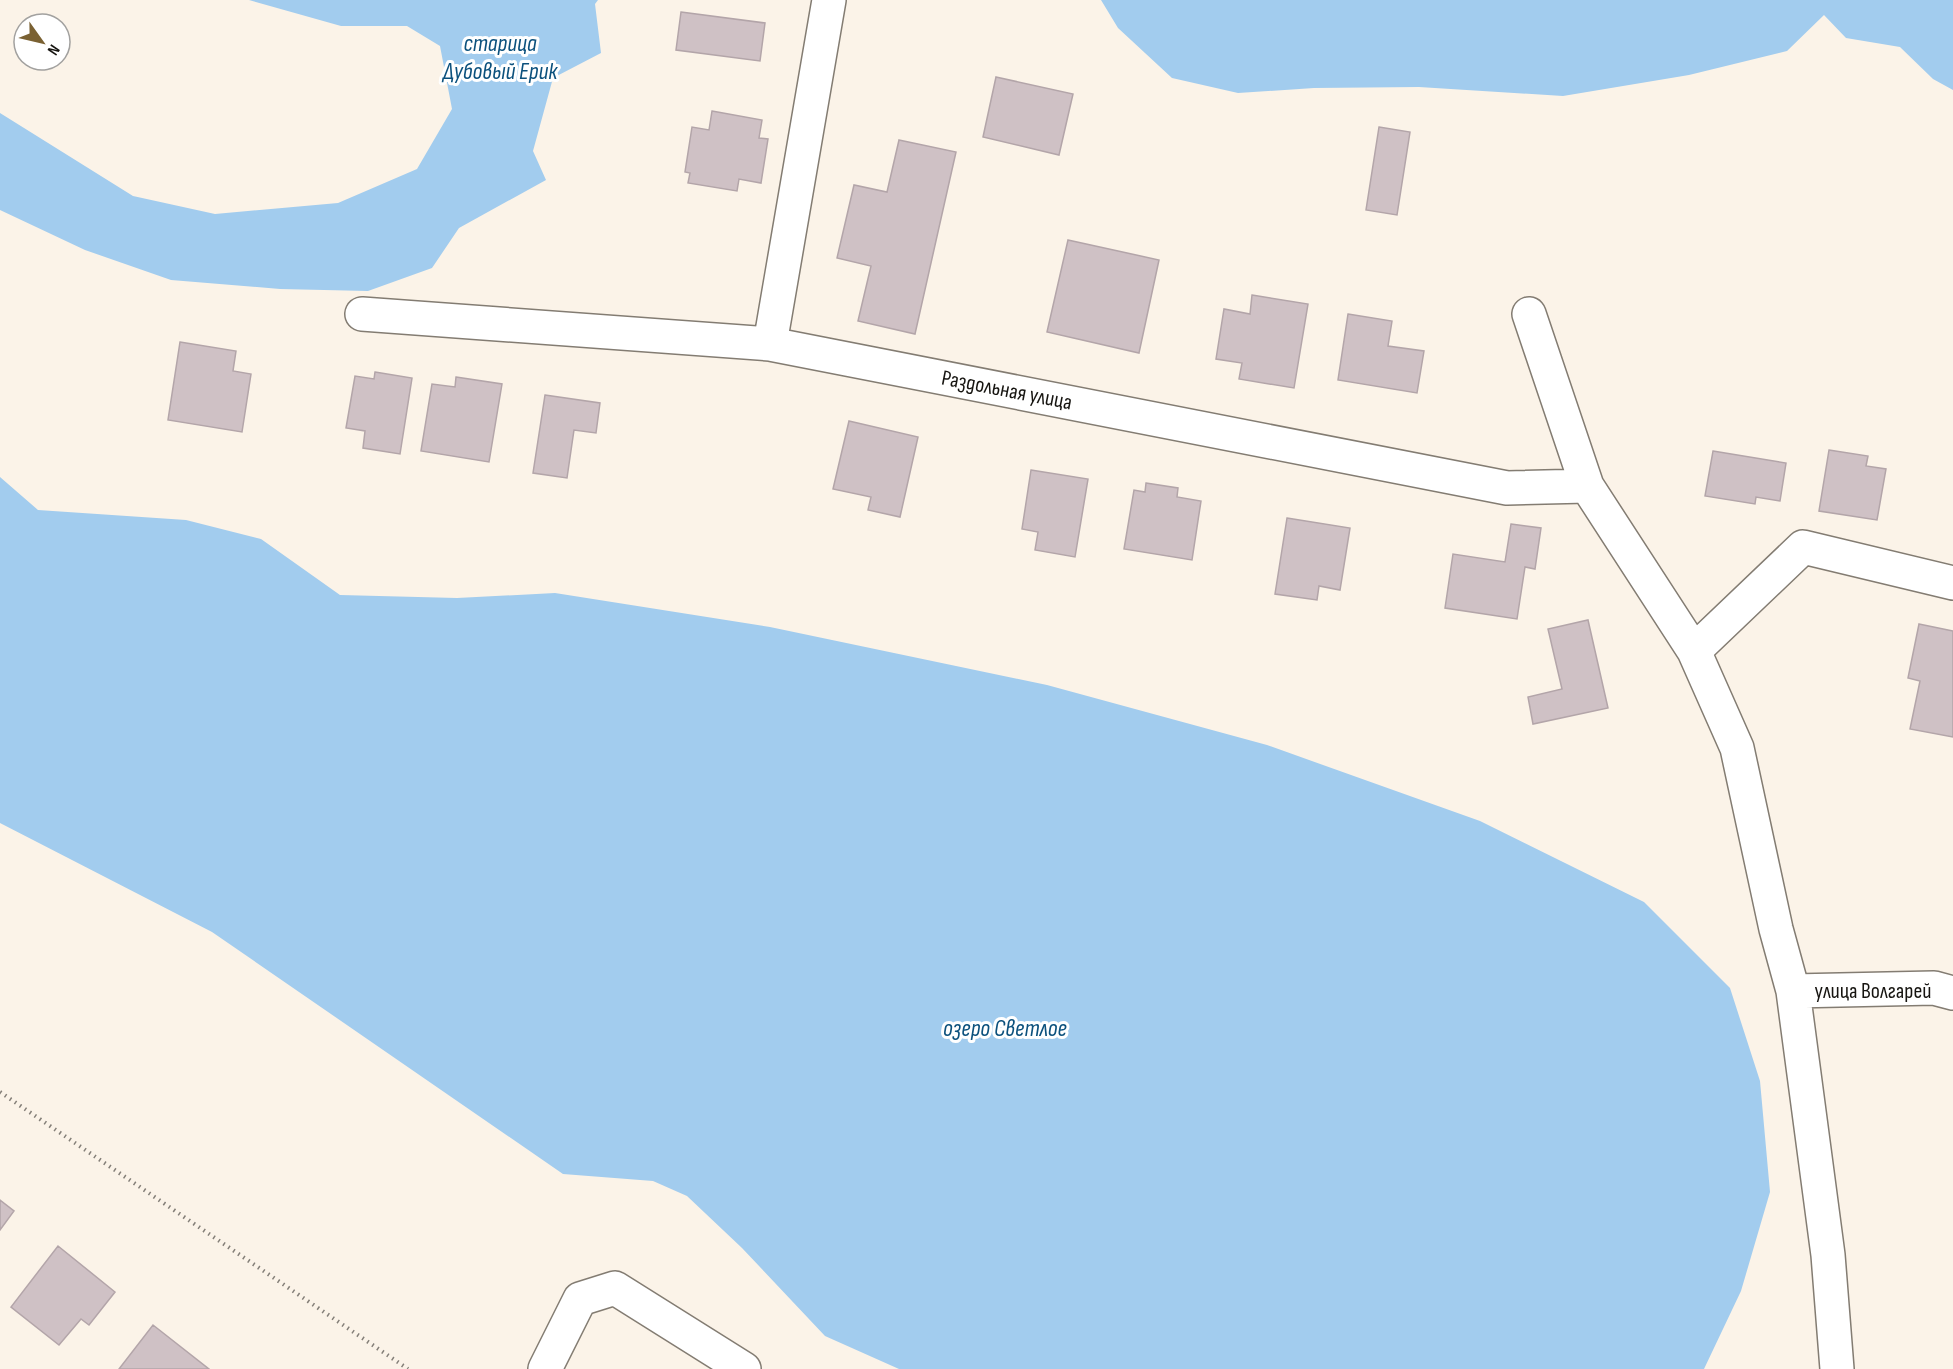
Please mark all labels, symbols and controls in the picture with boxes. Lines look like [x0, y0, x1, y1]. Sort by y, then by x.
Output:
north arrow [12, 12, 72, 72]
water label: старица Дубовый Ерик [441, 29, 558, 86]
text: N [43, 41, 63, 58]
street label: Раздольная улица [939, 365, 1074, 416]
street label: улица Волгарей [1815, 978, 1931, 1005]
water label: озеро Светлое [943, 1014, 1067, 1043]

